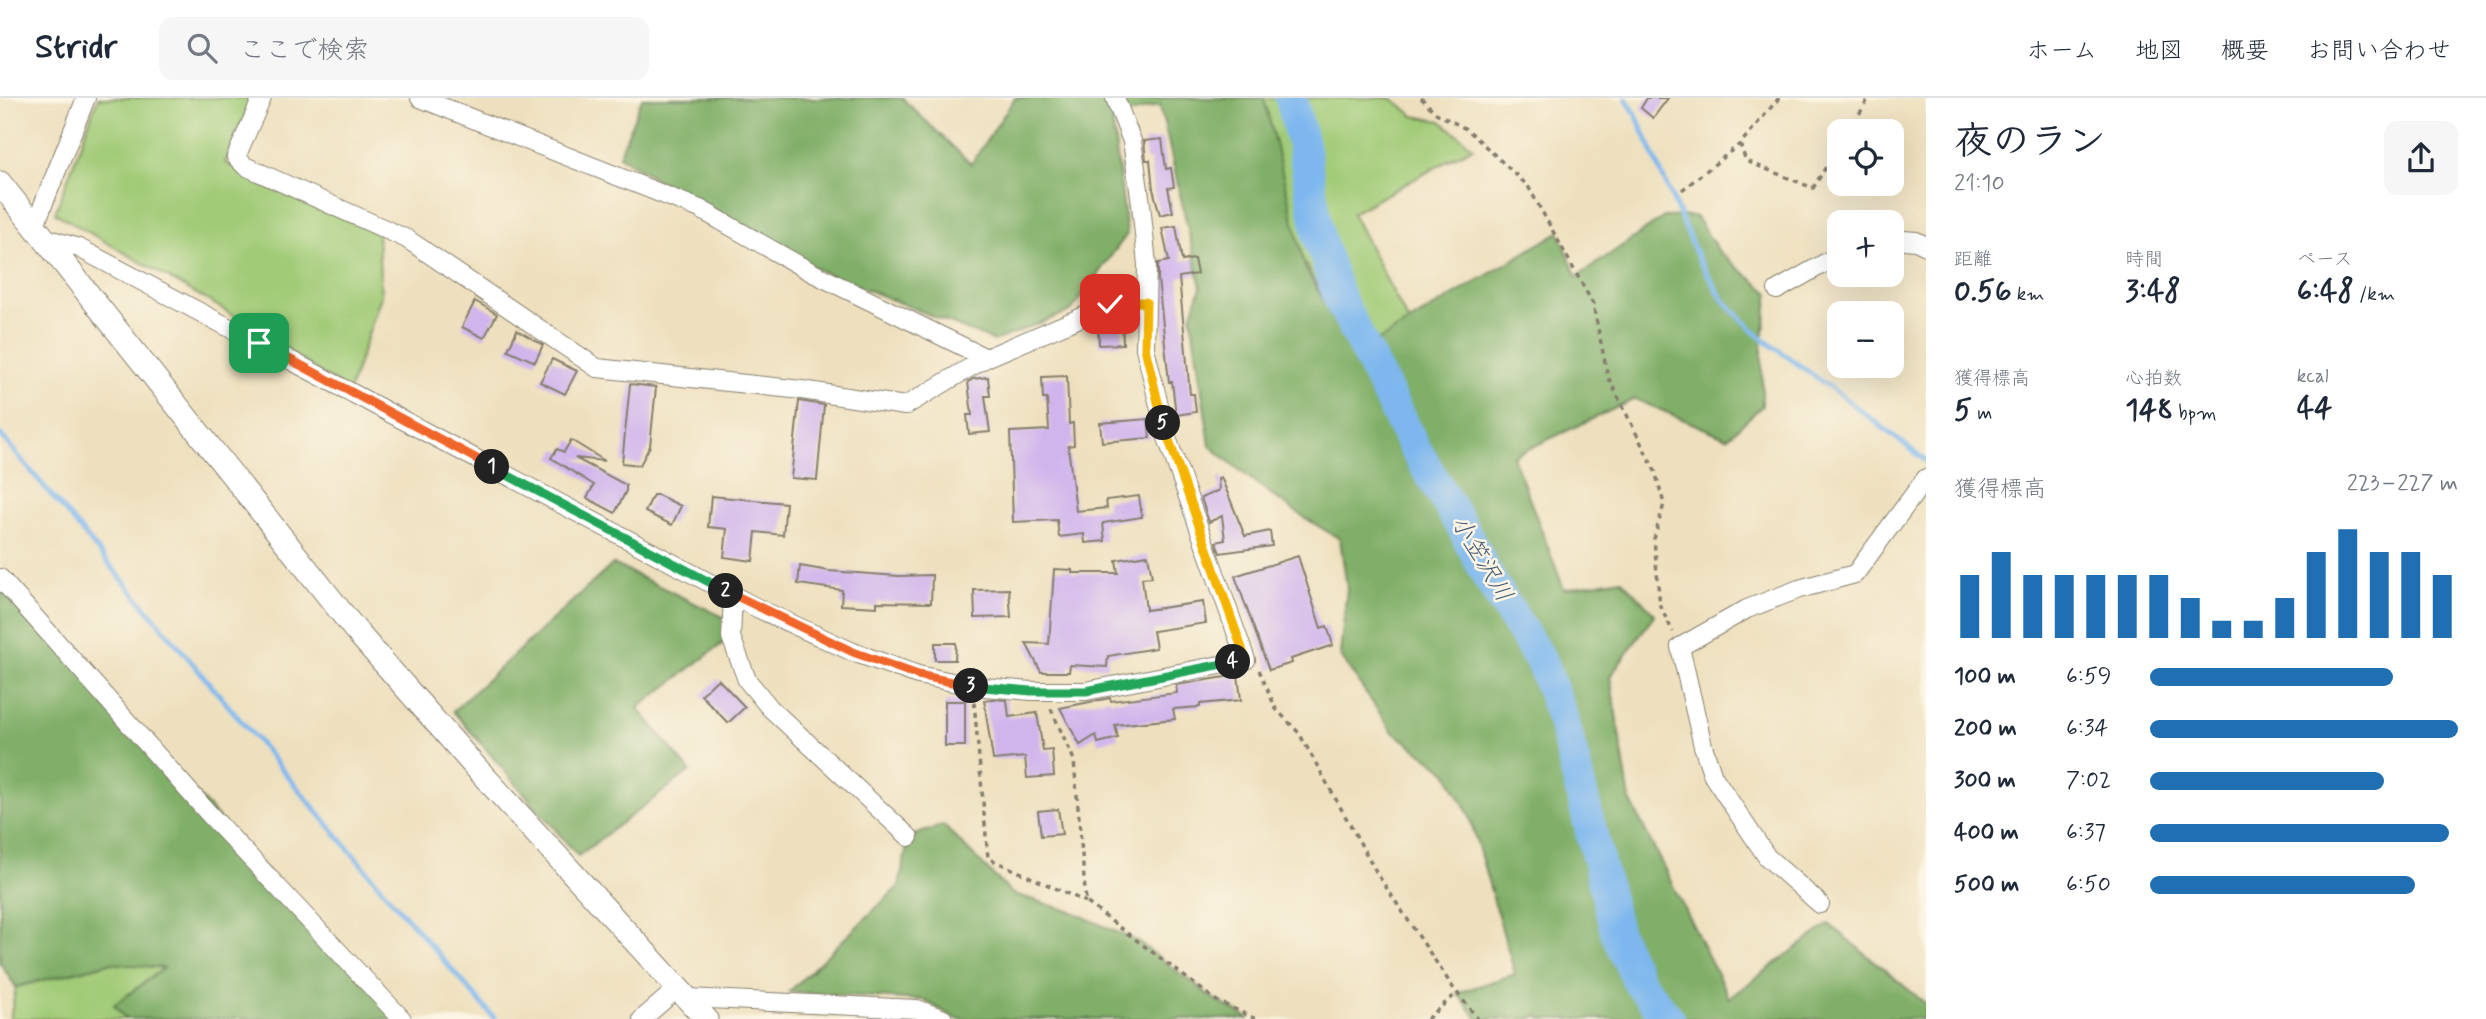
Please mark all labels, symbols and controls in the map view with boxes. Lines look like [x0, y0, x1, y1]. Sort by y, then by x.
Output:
search box [159, 17, 649, 80]
text: Stridr [35, 26, 117, 70]
icon: search [183, 29, 221, 67]
text: ここで検索 [239, 34, 369, 68]
text: ホーム [2026, 36, 2097, 67]
text: 地図 [2135, 36, 2183, 67]
text: 概要 [2221, 36, 2269, 67]
text: お問い合わせ [2307, 36, 2451, 67]
text: 夜のラン [1954, 118, 2106, 167]
map controls [1827, 119, 1904, 378]
button: locate [1827, 119, 1904, 196]
button: share [2384, 121, 2458, 195]
text: 21:10 [1954, 169, 2005, 199]
button: + [1827, 210, 1904, 287]
text: 距離 [1954, 247, 1992, 272]
text: 時間 [2125, 247, 2163, 272]
text: ペース [2297, 247, 2353, 272]
text: 0.56 [1954, 272, 2012, 311]
text: 3:48 [2125, 272, 2181, 311]
text: 6:48 [2297, 272, 2354, 311]
pin [1080, 274, 1140, 334]
text: km [2012, 282, 2044, 307]
text: /km [2354, 282, 2395, 307]
icon: check [1091, 285, 1129, 323]
button: − [1827, 301, 1904, 378]
pin [229, 313, 289, 373]
icon: arrive [240, 324, 278, 362]
text: kcal [2297, 364, 2329, 389]
text: 獲得標高 [1954, 366, 2030, 391]
text: 心拍数 [2125, 366, 2182, 391]
text: 44 [2297, 389, 2332, 428]
text: 5 [1954, 391, 1972, 430]
text: 148 [2125, 391, 2173, 430]
text: m [1972, 401, 1992, 426]
text: bpm [2173, 401, 2217, 426]
pin: 5 [1146, 406, 1180, 440]
text: 5 [1157, 410, 1168, 435]
pin: 1 [475, 450, 510, 484]
text: 1 [487, 454, 496, 479]
text: 223–227 m [2347, 469, 2458, 499]
text: 獲得標高 [1954, 475, 2046, 505]
water label: 小笠沢川 [1443, 510, 1519, 608]
pin: 2 [708, 574, 744, 608]
text: 2 [721, 578, 730, 603]
pin: 4 [1216, 644, 1250, 680]
text: 4 [1227, 649, 1238, 674]
text: 100 m [1954, 662, 2016, 692]
text: 6:59 [2066, 662, 2111, 692]
pin: 3 [954, 668, 988, 704]
text: 3 [966, 673, 975, 698]
text: 200 m [1954, 714, 2017, 744]
text: 6:34 [2066, 714, 2108, 744]
text: 300 m [1954, 766, 2016, 796]
text: 7:02 [2066, 766, 2111, 796]
text: 400 m [1954, 818, 2019, 848]
text: 6:37 [2066, 818, 2106, 848]
text: 500 m [1954, 870, 2019, 900]
text: 6:50 [2066, 870, 2111, 900]

